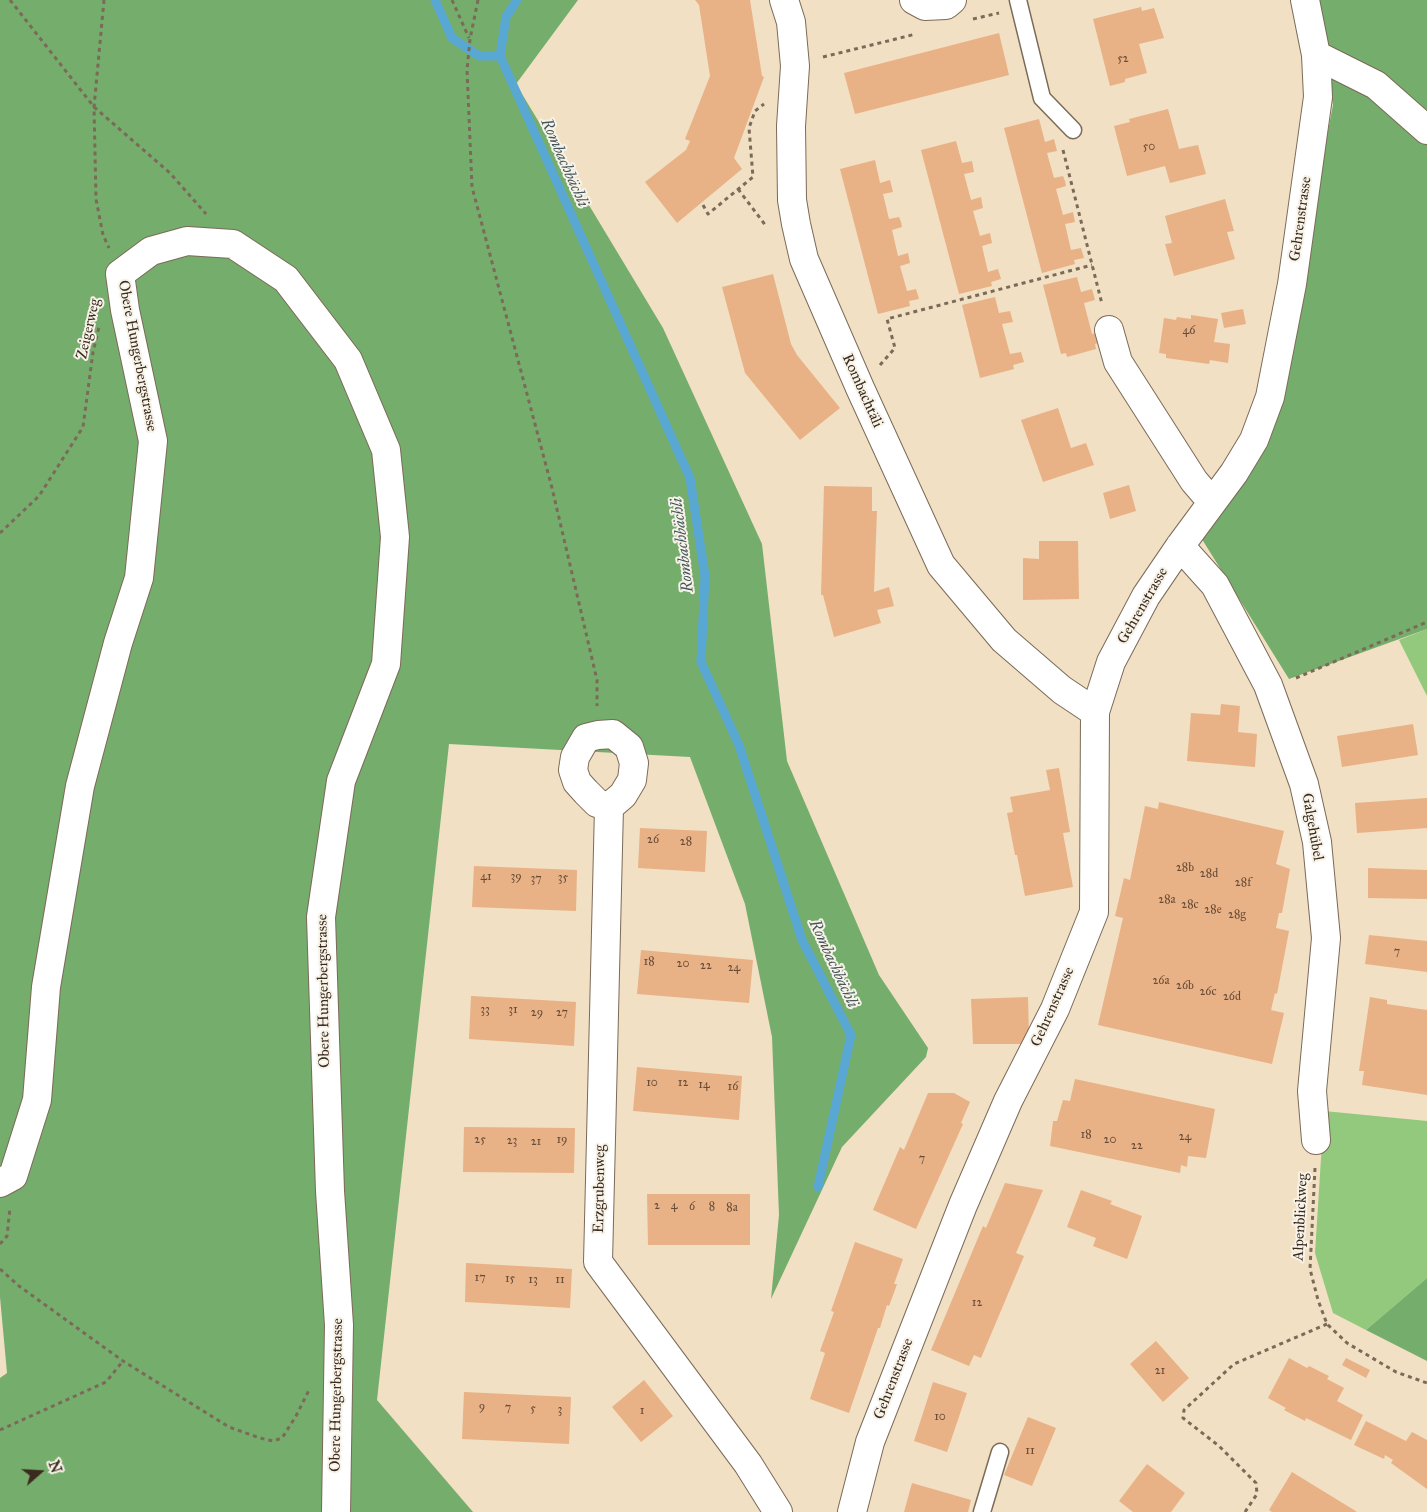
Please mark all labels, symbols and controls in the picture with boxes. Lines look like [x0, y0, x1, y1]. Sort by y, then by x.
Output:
house number: 52 [1117, 52, 1129, 66]
water label: Rombachbächli [536, 116, 592, 210]
house number: 50 [1143, 140, 1155, 154]
street label: Gehrenstrasse [1286, 176, 1316, 262]
street label: Obere Hungerbergstrasse [113, 279, 161, 433]
street label: Zeigerweg [73, 297, 105, 361]
house number: 46 [1183, 324, 1195, 338]
street label: Rombachtäli [838, 351, 886, 431]
water label: Rombachbächli [668, 497, 698, 593]
street label: Gehrenstrasse [1114, 565, 1172, 647]
street label: Galgehübel [1297, 792, 1327, 862]
house number: 26 [647, 833, 659, 847]
house number: 28 [680, 835, 692, 849]
house number: 28b [1176, 861, 1194, 875]
house number: 28d [1200, 867, 1218, 881]
house number: 41 [480, 870, 492, 884]
house number: 39 [510, 870, 522, 884]
house number: 35 [558, 871, 568, 885]
house number: 37 [530, 872, 542, 886]
house number: 28f [1235, 876, 1251, 890]
house number: 28a [1158, 893, 1176, 907]
house number: 28c [1181, 898, 1199, 912]
house number: 28e [1204, 903, 1222, 917]
house number: 28g [1228, 908, 1246, 922]
street label: Obere Hungerbergstrasse [314, 914, 334, 1068]
water label: Rombachbächli [804, 917, 862, 1011]
house number: 7 [1394, 945, 1400, 959]
house number: 18 [643, 955, 655, 969]
house number: 20 [677, 957, 689, 971]
house number: 22 [700, 959, 712, 973]
house number: 24 [728, 961, 740, 975]
street label: Gehrenstrasse [1027, 964, 1079, 1050]
house number: 26a [1152, 974, 1170, 988]
house number: 26b [1176, 979, 1194, 993]
house number: 26c [1199, 985, 1217, 999]
house number: 26d [1223, 990, 1241, 1004]
house number: 33 [480, 1003, 490, 1017]
house number: 31 [508, 1003, 518, 1017]
house number: 29 [531, 1006, 543, 1020]
house number: 27 [556, 1006, 568, 1020]
house number: 10 [646, 1076, 658, 1090]
house number: 12 [678, 1076, 688, 1090]
house number: 14 [698, 1078, 710, 1092]
house number: 16 [728, 1080, 738, 1094]
house number: 18 [1080, 1128, 1092, 1142]
house number: 24 [1179, 1130, 1191, 1144]
house number: 25 [474, 1133, 486, 1147]
house number: 19 [556, 1133, 568, 1147]
house number: 20 [1104, 1133, 1116, 1147]
house number: 23 [507, 1134, 517, 1148]
house number: 21 [531, 1135, 541, 1149]
house number: 22 [1131, 1139, 1143, 1153]
street label: Erzgrubenweg [590, 1145, 610, 1233]
house number: 7 [919, 1152, 925, 1166]
street label: Alpenblickweg [1290, 1173, 1312, 1261]
house number: 2 [654, 1199, 660, 1213]
house number: 4 [671, 1199, 677, 1213]
house number: 6 [689, 1200, 695, 1214]
house number: 8 [709, 1200, 715, 1214]
house number: 8a [726, 1201, 738, 1215]
house number: 17 [474, 1271, 486, 1285]
house number: 15 [505, 1272, 515, 1286]
house number: 13 [528, 1273, 538, 1287]
house number: 11 [555, 1273, 565, 1287]
house number: 12 [972, 1296, 982, 1310]
street label: Obere Hungerbergstrasse [327, 1318, 347, 1472]
street label: Gehrenstrasse [870, 1336, 918, 1422]
house number: 21 [1155, 1364, 1165, 1378]
house number: 9 [479, 1400, 485, 1414]
house number: 7 [505, 1401, 511, 1415]
house number: 5 [530, 1402, 536, 1416]
house number: 3 [558, 1403, 562, 1417]
house number: 1 [640, 1404, 644, 1418]
house number: 10 [934, 1410, 946, 1424]
house number: 11 [1025, 1444, 1035, 1458]
north arrow [15, 1447, 65, 1497]
text: N [45, 1459, 65, 1475]

